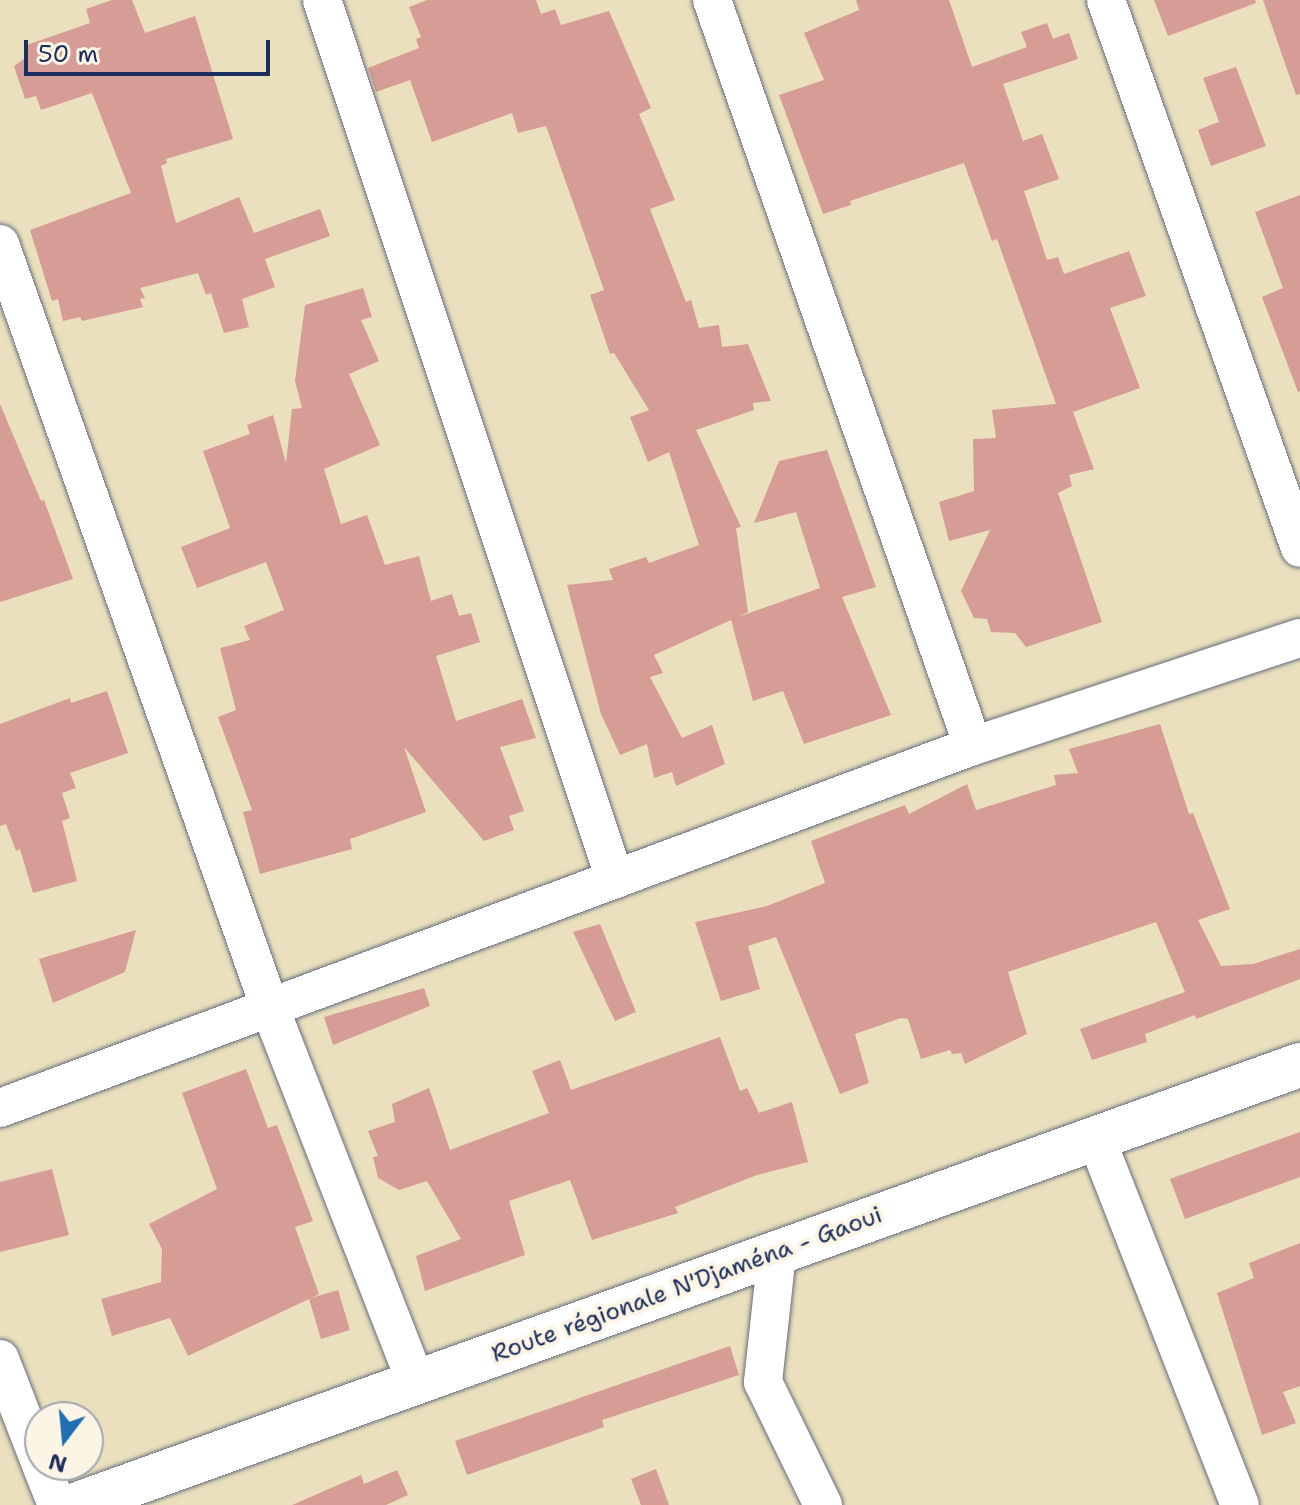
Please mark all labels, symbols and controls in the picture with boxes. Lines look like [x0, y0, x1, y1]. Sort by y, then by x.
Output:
scale bar [28, 24, 274, 74]
text: 50 m [38, 38, 98, 70]
street label: Route régionale N'Djaména - Gaoui [488, 1201, 886, 1369]
north arrow [24, 1401, 104, 1481]
text: N [45, 1446, 70, 1479]

